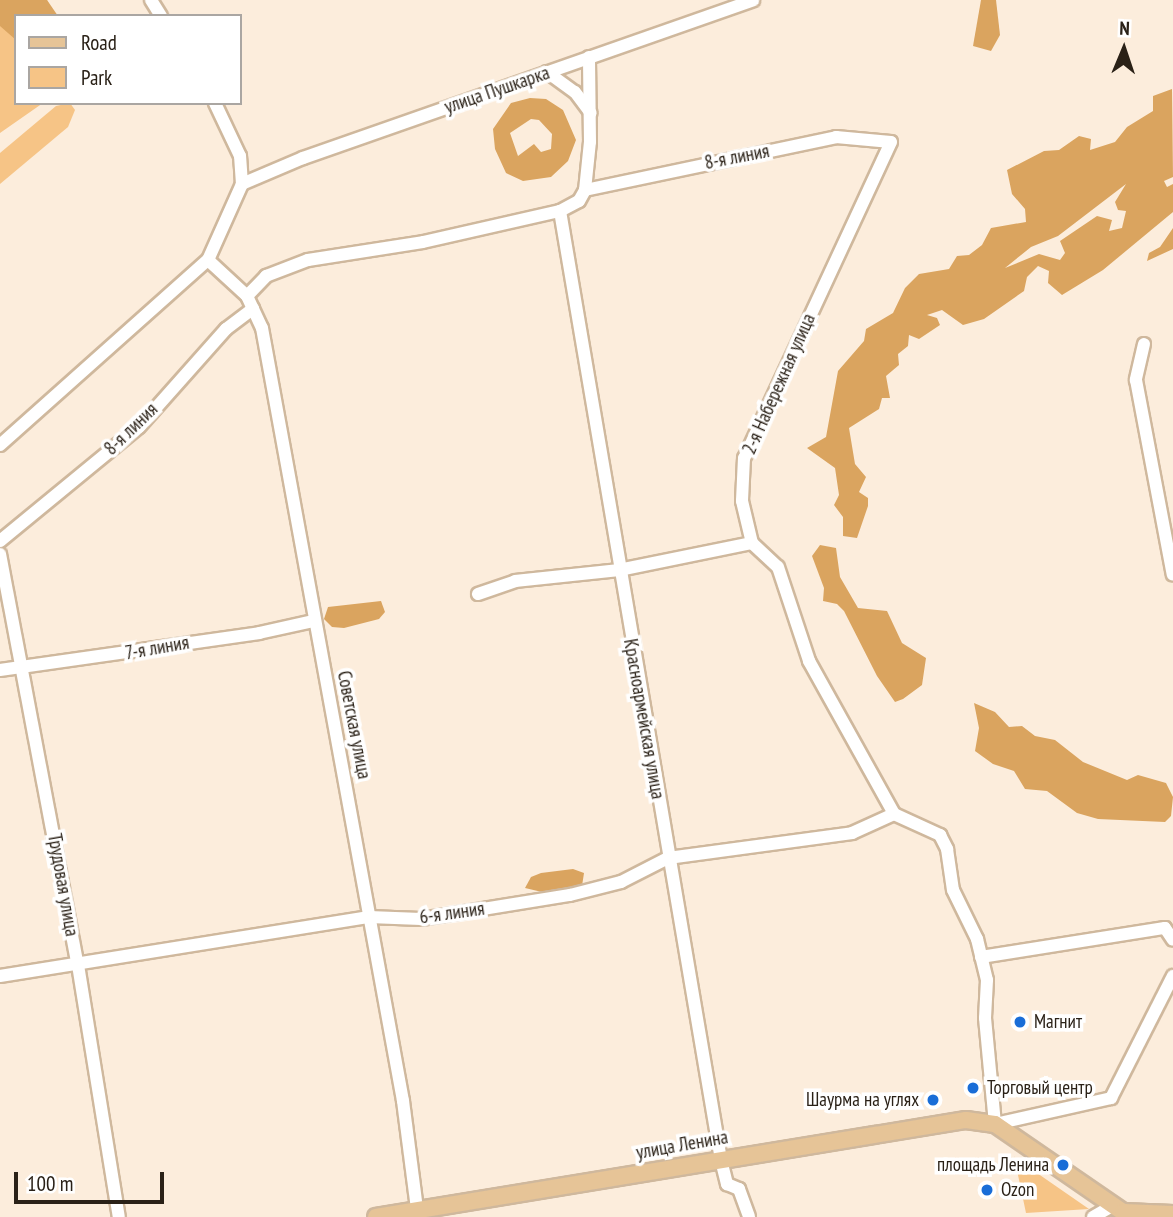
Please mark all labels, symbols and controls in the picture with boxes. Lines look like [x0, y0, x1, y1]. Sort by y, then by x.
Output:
legend [14, 14, 242, 105]
north arrow [1089, 14, 1159, 84]
text: N [1119, 16, 1130, 40]
text: Road [81, 29, 117, 56]
street label: улица Пушкарка [441, 61, 553, 119]
text: Park [81, 64, 112, 91]
street label: 8-я линия [703, 140, 771, 174]
street label: 2-я Набережная улица [738, 310, 820, 458]
street label: 8-я линия [100, 398, 162, 460]
street label: 7-я линия [123, 631, 191, 665]
street label: Красноармейская улица [619, 637, 669, 801]
street label: Советская улица [332, 669, 376, 781]
street label: Трудовая улица [43, 832, 83, 938]
street label: 6-я линия [418, 897, 486, 929]
place label: Магнит [1034, 1011, 1082, 1033]
marker: Магнит [1012, 1014, 1028, 1030]
place label: Торговый центр [987, 1077, 1093, 1099]
marker: Торговый центр [965, 1080, 981, 1096]
place label: Шаурма на углях [806, 1089, 919, 1111]
marker: Шаурма на углях [925, 1092, 941, 1108]
street label: улица Ленина [634, 1126, 730, 1164]
place label: площадь Ленина [936, 1154, 1049, 1176]
marker: площадь Ленина [1055, 1157, 1071, 1173]
scale bar [18, 1158, 168, 1202]
text: 100 m [27, 1170, 73, 1197]
place label: Ozon [1001, 1179, 1034, 1201]
marker: Ozon [979, 1182, 995, 1198]

